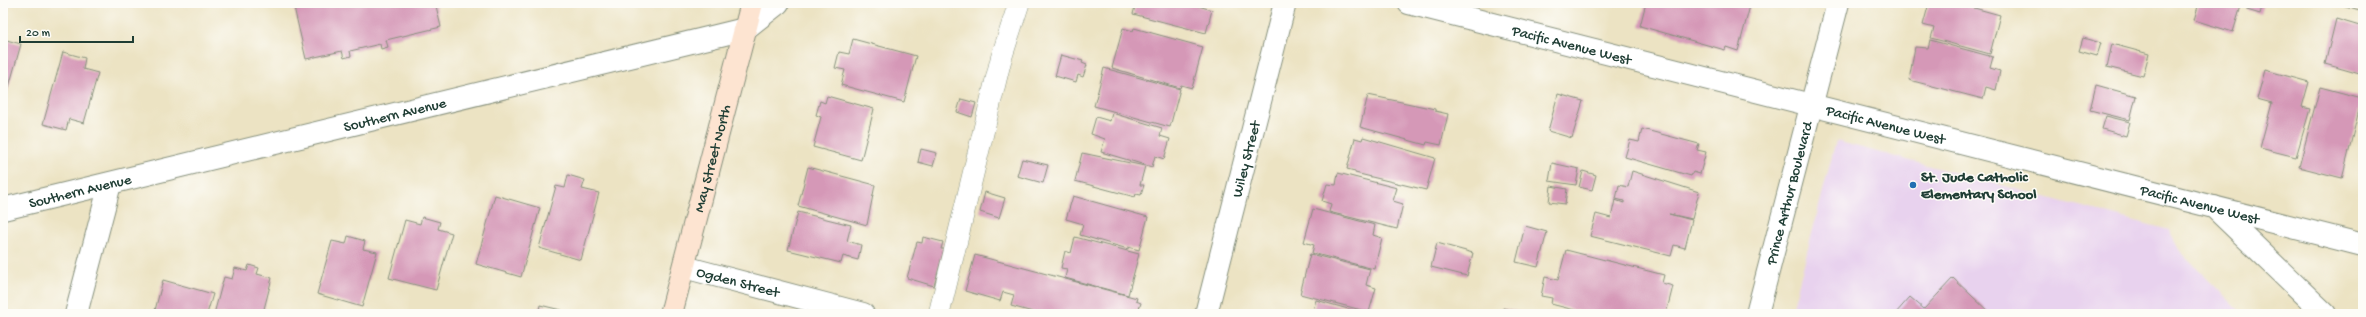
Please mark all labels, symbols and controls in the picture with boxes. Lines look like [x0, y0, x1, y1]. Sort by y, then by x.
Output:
scale bar [20, 18, 133, 44]
street label: Pacific Avenue West [1509, 22, 1635, 70]
text: 20 m [26, 27, 51, 41]
street label: Southern Avenue [342, 95, 448, 137]
street label: Pacific Avenue West [1823, 102, 1949, 150]
street label: May Street North [691, 103, 736, 214]
street label: Wiley Street [1229, 118, 1266, 199]
street label: Prince Arthur Boulevard [1763, 119, 1818, 268]
place label: St. Jude Catholic Elementary School [1921, 169, 2037, 204]
street label: Southern Avenue [27, 171, 134, 213]
marker: St. Jude Catholic Elementary School [1908, 180, 1918, 190]
street label: Pacific Avenue West [2137, 182, 2263, 230]
street label: Ogden Street [694, 264, 783, 303]

